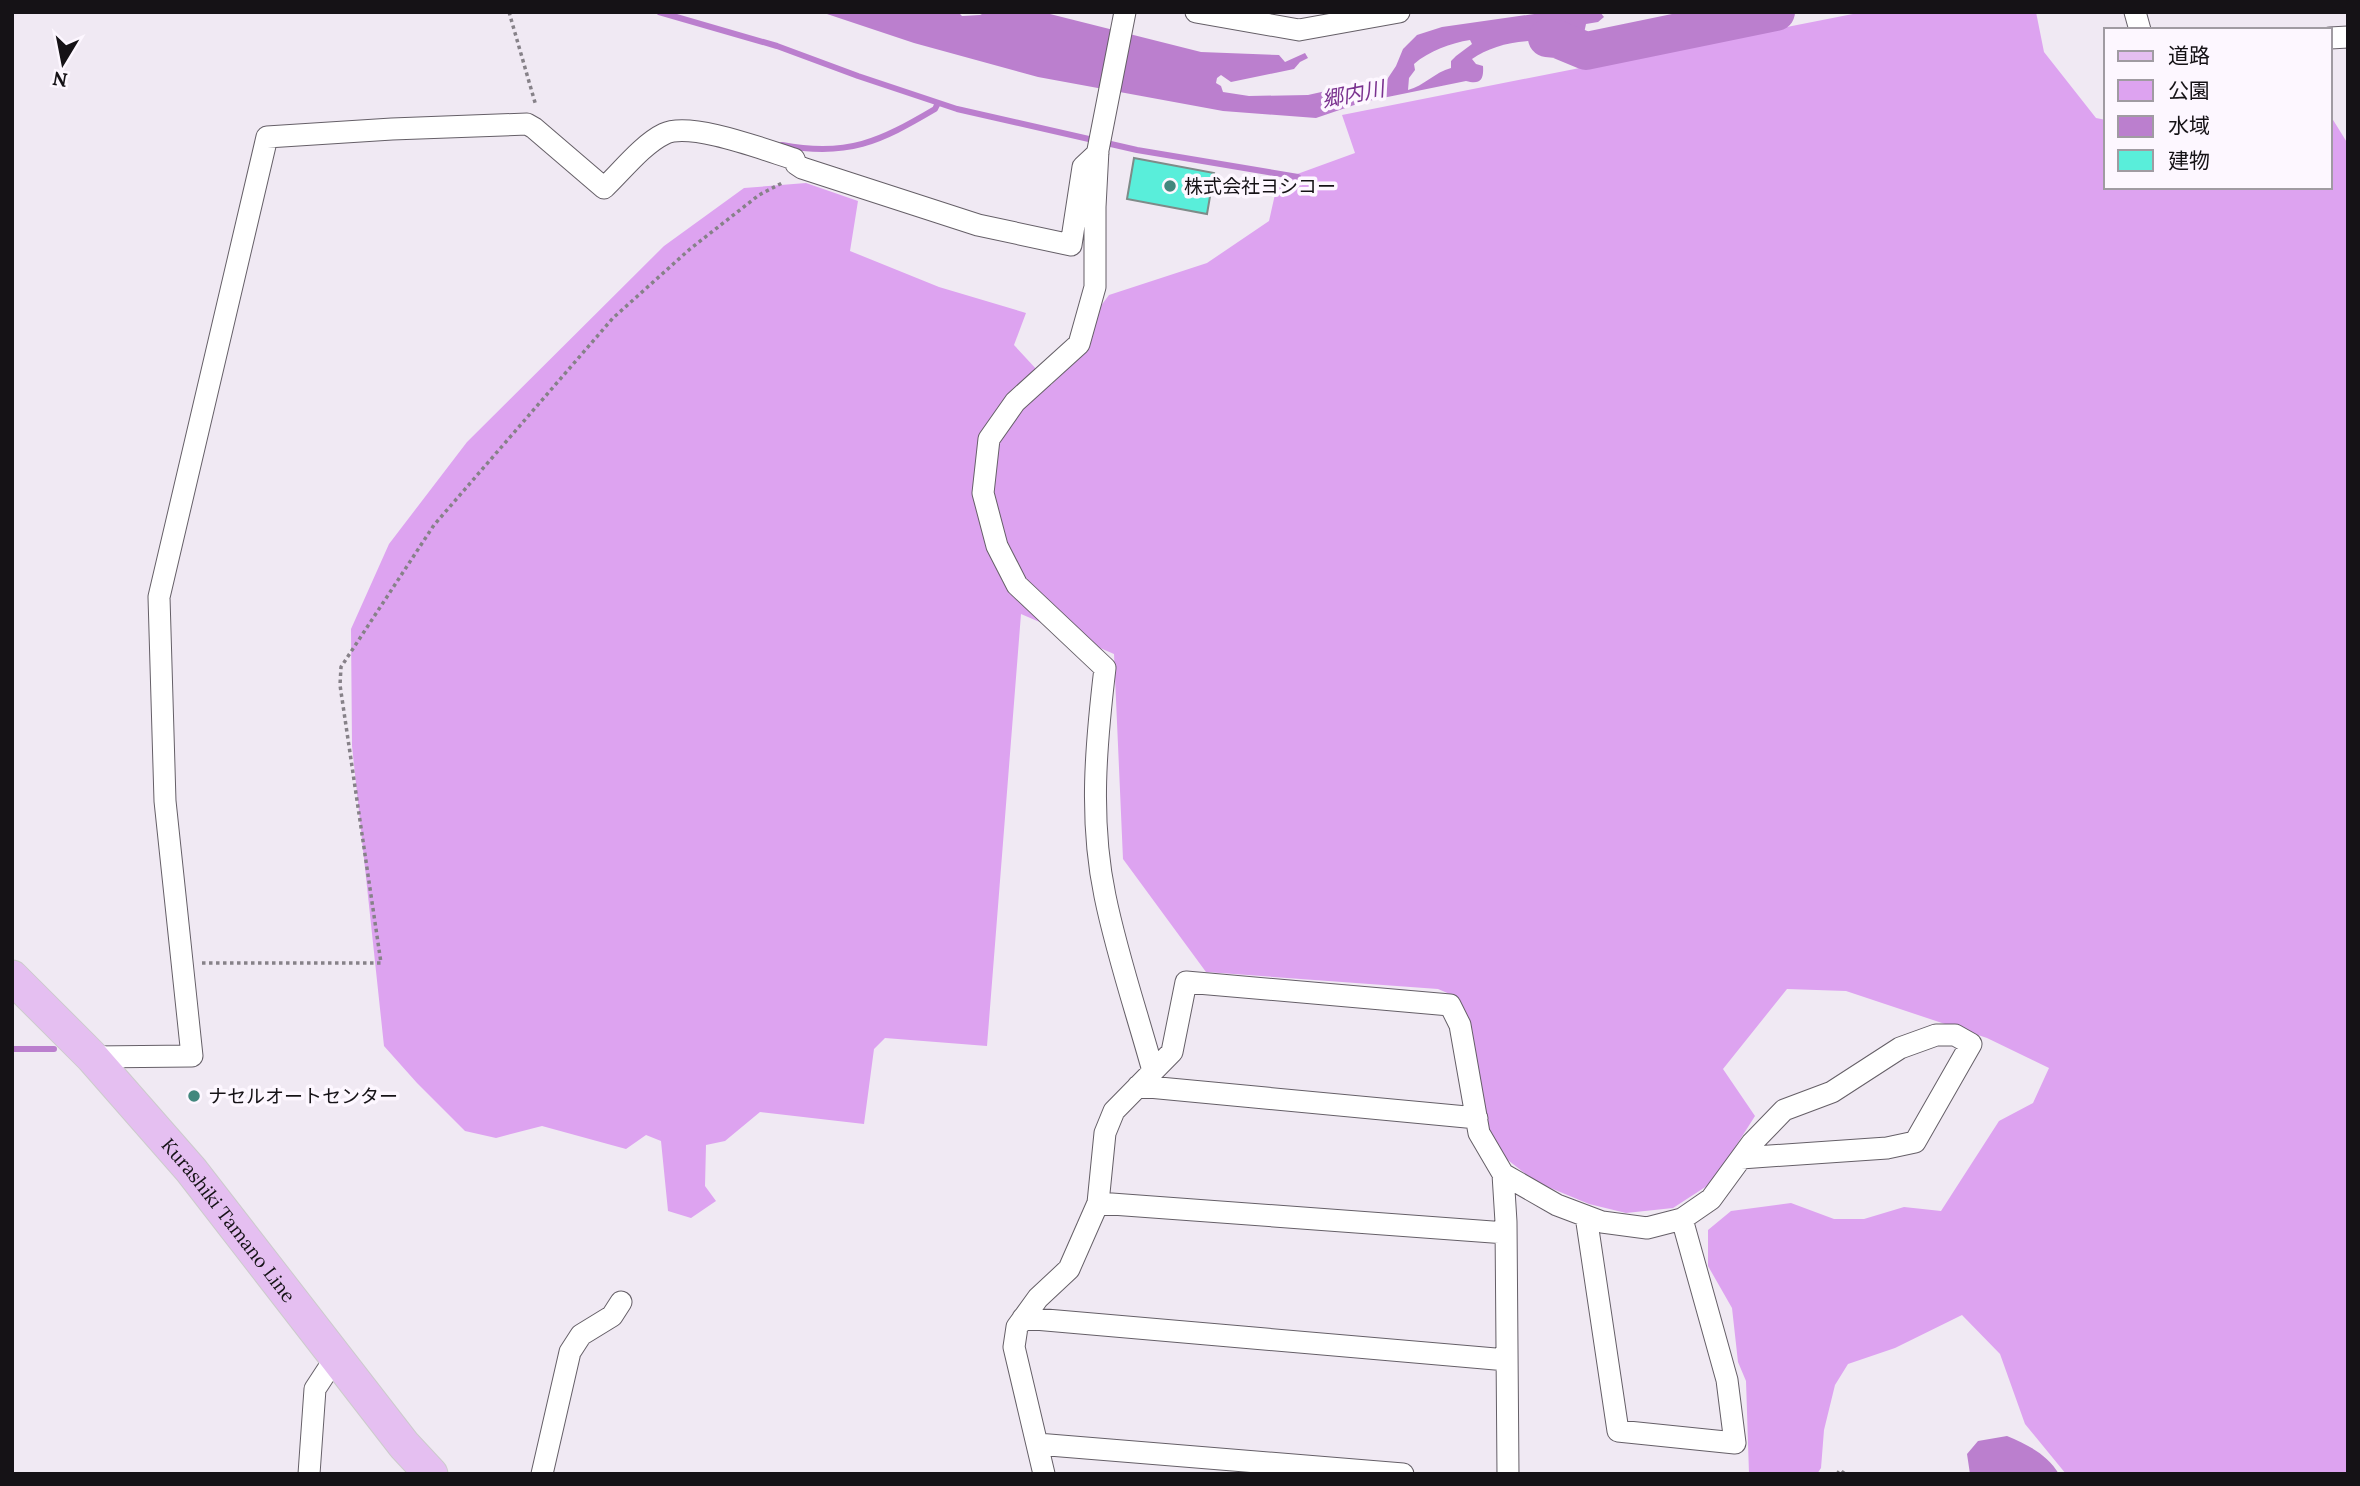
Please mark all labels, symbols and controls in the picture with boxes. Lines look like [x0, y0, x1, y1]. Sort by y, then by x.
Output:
north arrow [28, 28, 98, 98]
legend [2104, 28, 2332, 189]
text: 道路 [2168, 42, 2210, 69]
text: N [50, 67, 69, 93]
water label: 郷内川 [1320, 74, 1388, 113]
text: 公園 [2168, 77, 2210, 104]
text: 水域 [2168, 112, 2210, 139]
text: 建物 [2168, 147, 2210, 174]
place label: 株式会社ヨシコー [1184, 174, 1336, 198]
marker: 株式会社ヨシコー [1162, 178, 1178, 194]
place label: ナセルオートセンター [208, 1084, 398, 1108]
marker: ナセルオートセンター [186, 1088, 202, 1104]
street label: Kurashiki Tamano Line [157, 1133, 301, 1307]

